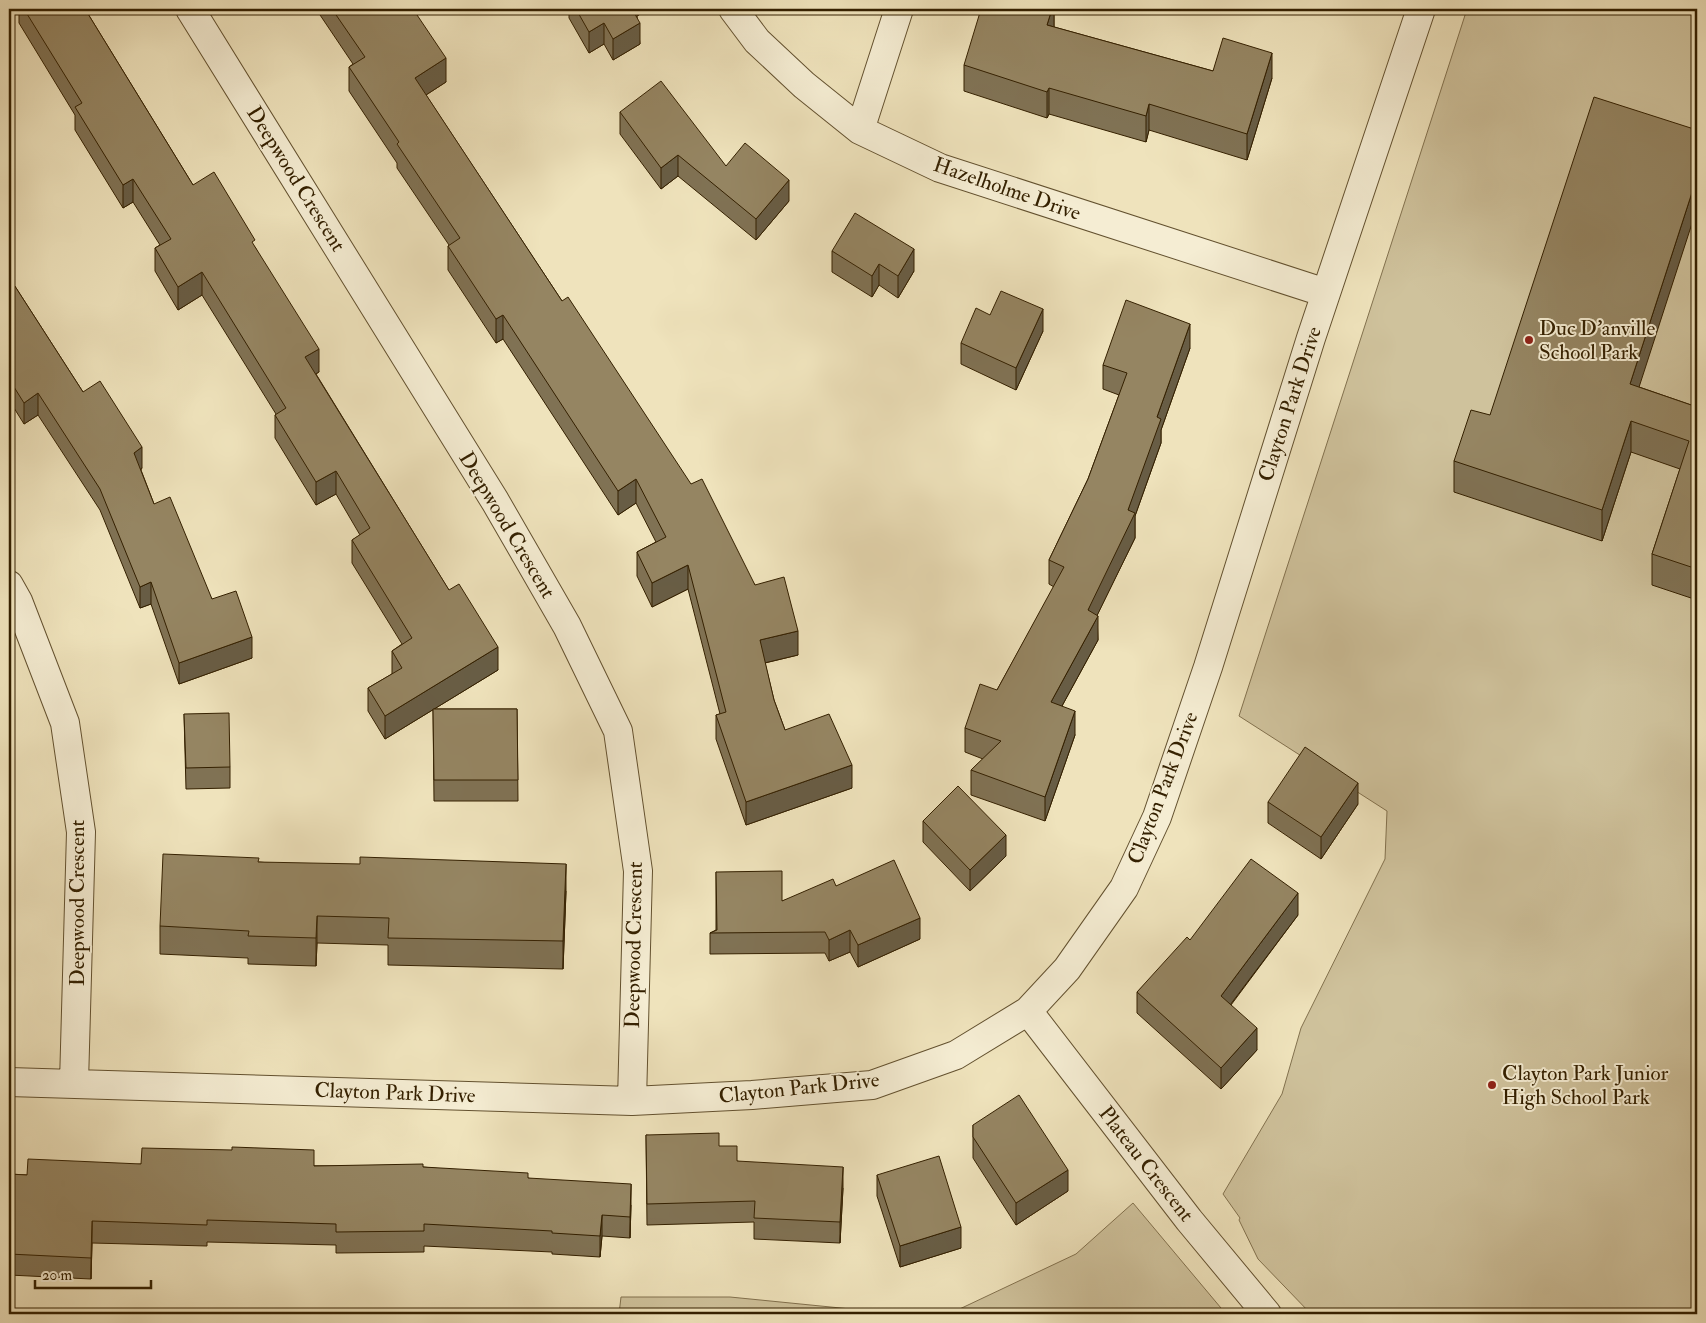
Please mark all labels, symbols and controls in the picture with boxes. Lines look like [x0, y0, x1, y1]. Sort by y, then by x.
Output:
street label: Deepwood Crescent [240, 101, 352, 257]
street label: Hazelholme Drive [930, 151, 1084, 227]
place label: Duc D'anville School Park [1539, 315, 1655, 366]
street label: Clayton Park Drive [1252, 323, 1328, 485]
marker: Duc D'anville School Park [1523, 334, 1535, 346]
street label: Deepwood Crescent [453, 447, 562, 604]
street label: Clayton Park Drive [1122, 708, 1205, 868]
street label: Deepwood Crescent [64, 820, 91, 986]
street label: Deepwood Crescent [619, 861, 649, 1029]
place label: Clayton Park Junior High School Park [1502, 1060, 1669, 1111]
street label: Clayton Park Drive [717, 1066, 881, 1110]
street label: Clayton Park Drive [314, 1077, 476, 1109]
marker: Clayton Park Junior High School Park [1486, 1079, 1498, 1091]
street label: Plateau Crescent [1092, 1101, 1200, 1227]
scale bar [35, 1258, 151, 1290]
text: 20 m [42, 1266, 72, 1285]

